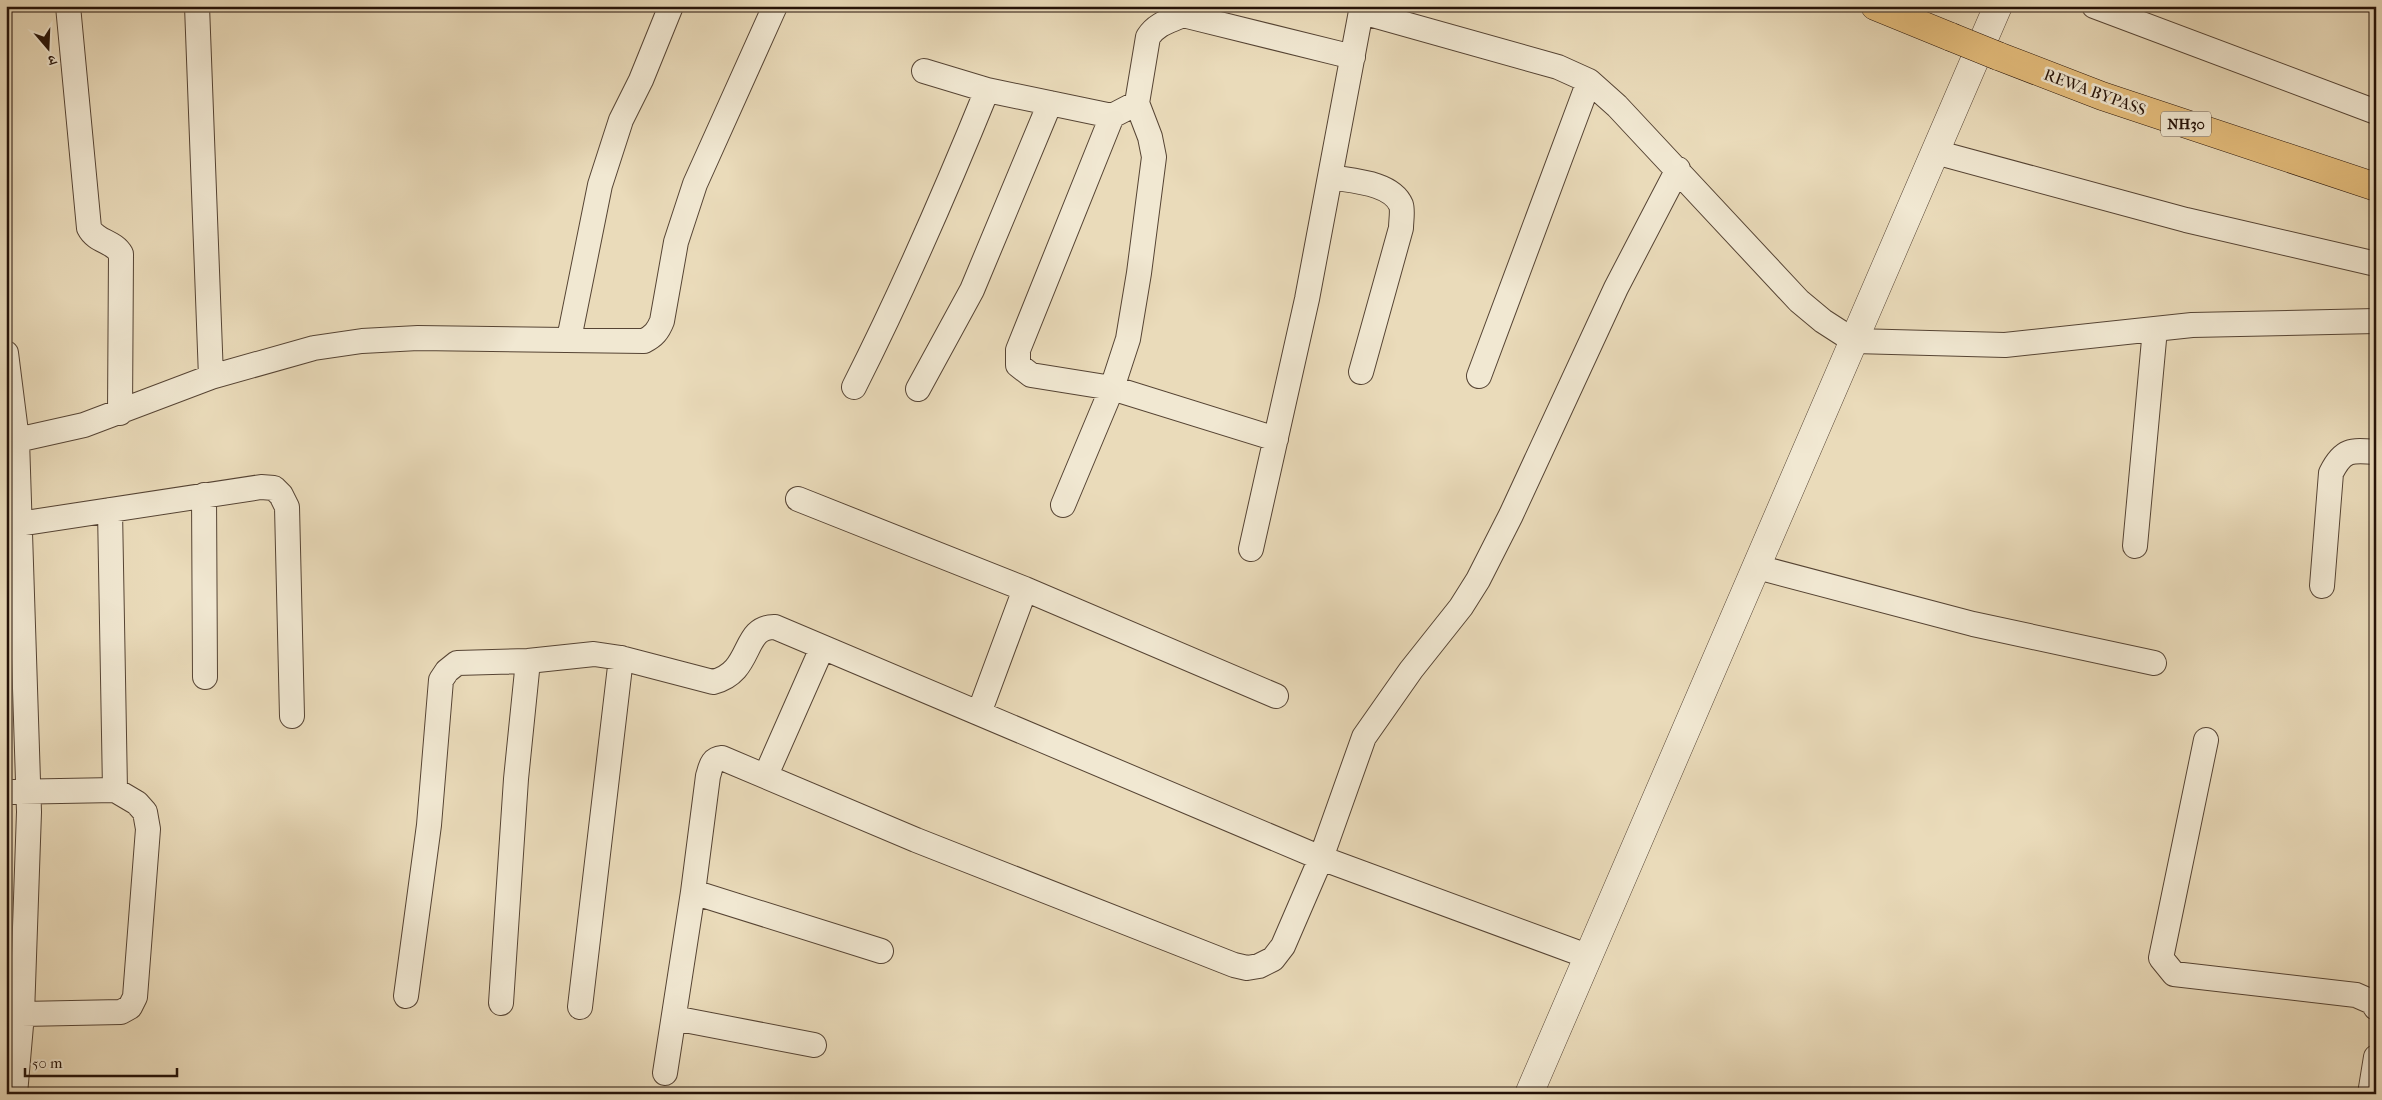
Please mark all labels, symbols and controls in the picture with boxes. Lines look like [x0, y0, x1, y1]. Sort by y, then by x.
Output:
north arrow [22, 22, 72, 72]
text: उ [45, 50, 59, 69]
street label: REWA BYPASS [2041, 65, 2149, 119]
road number: NH30 [2161, 112, 2211, 136]
scale bar [25, 1045, 178, 1077]
text: 50 m [32, 1054, 63, 1072]

